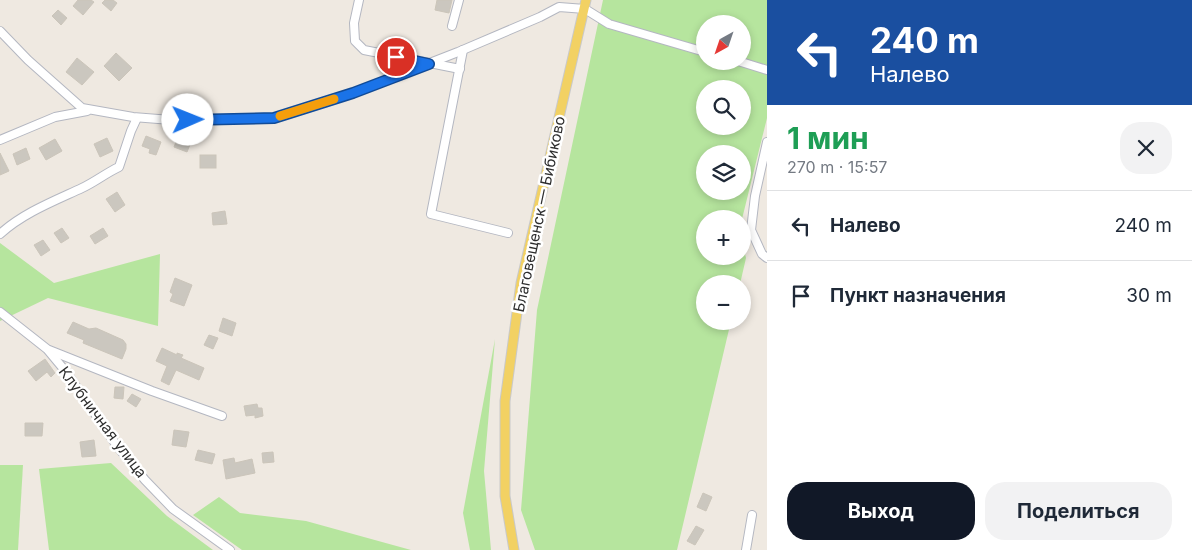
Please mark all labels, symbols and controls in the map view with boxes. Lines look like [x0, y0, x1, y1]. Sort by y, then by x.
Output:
north arrow [696, 15, 751, 70]
map controls [696, 15, 751, 330]
text: 240 m [870, 19, 979, 61]
icon: left [787, 20, 852, 85]
pin [375, 36, 417, 78]
icon: arrive [382, 43, 410, 71]
text: Налево [870, 61, 950, 87]
button: search [696, 80, 751, 135]
position arrow [161, 93, 213, 145]
street label: Благовещенск — Бибиково [509, 114, 569, 314]
text: 1 мин [787, 120, 869, 156]
button: close [1120, 122, 1172, 174]
button: layers [696, 145, 751, 200]
text: 270 m · 15:57 [787, 157, 887, 177]
button: + [696, 210, 751, 265]
icon: left [787, 212, 815, 240]
text: Налево [830, 214, 901, 237]
text: 240 m [1114, 214, 1172, 237]
button: − [696, 275, 751, 330]
icon: arrive [787, 282, 815, 310]
text: Пункт назначения [830, 284, 1006, 307]
text: 30 m [1126, 284, 1172, 307]
street label: Клубничная улица [55, 363, 151, 481]
button: Выход [787, 482, 975, 540]
button: Поделиться [985, 482, 1172, 540]

